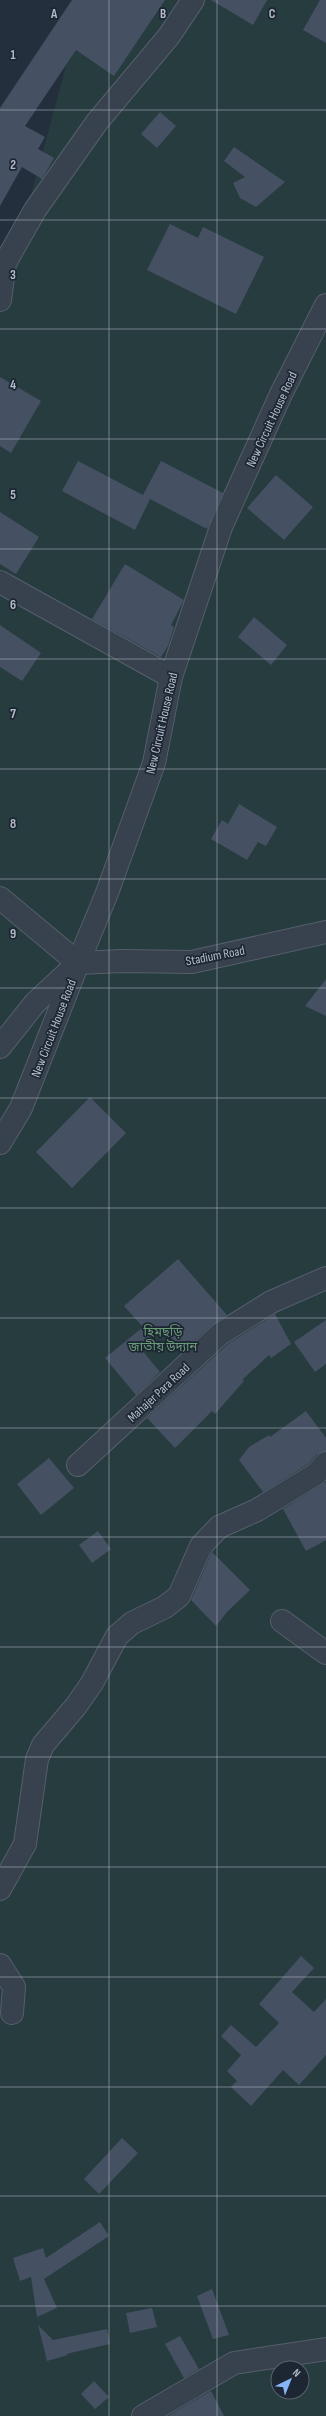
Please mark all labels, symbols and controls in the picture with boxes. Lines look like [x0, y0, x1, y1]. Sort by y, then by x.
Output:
text: A [50, 6, 58, 22]
text: B [160, 6, 166, 22]
text: C [269, 6, 276, 22]
text: 1 [10, 47, 16, 63]
text: 2 [10, 157, 16, 173]
text: 3 [10, 267, 16, 283]
street label: New Circuit House Road [243, 369, 301, 470]
text: 4 [10, 377, 16, 393]
text: 5 [10, 487, 16, 503]
text: 6 [10, 597, 16, 613]
street label: New Circuit House Road [143, 671, 181, 775]
text: 7 [10, 706, 16, 722]
text: 8 [10, 816, 16, 832]
text: 9 [10, 926, 16, 942]
street label: Stadium Road [184, 942, 246, 970]
street label: New Circuit House Road [28, 977, 80, 1080]
park label: হিমছড়ি জাতীয় উদ্যান [128, 1324, 198, 1355]
street label: Mahajer Para Road [124, 1360, 193, 1426]
north arrow [270, 2360, 310, 2400]
text: N [290, 2366, 303, 2380]

